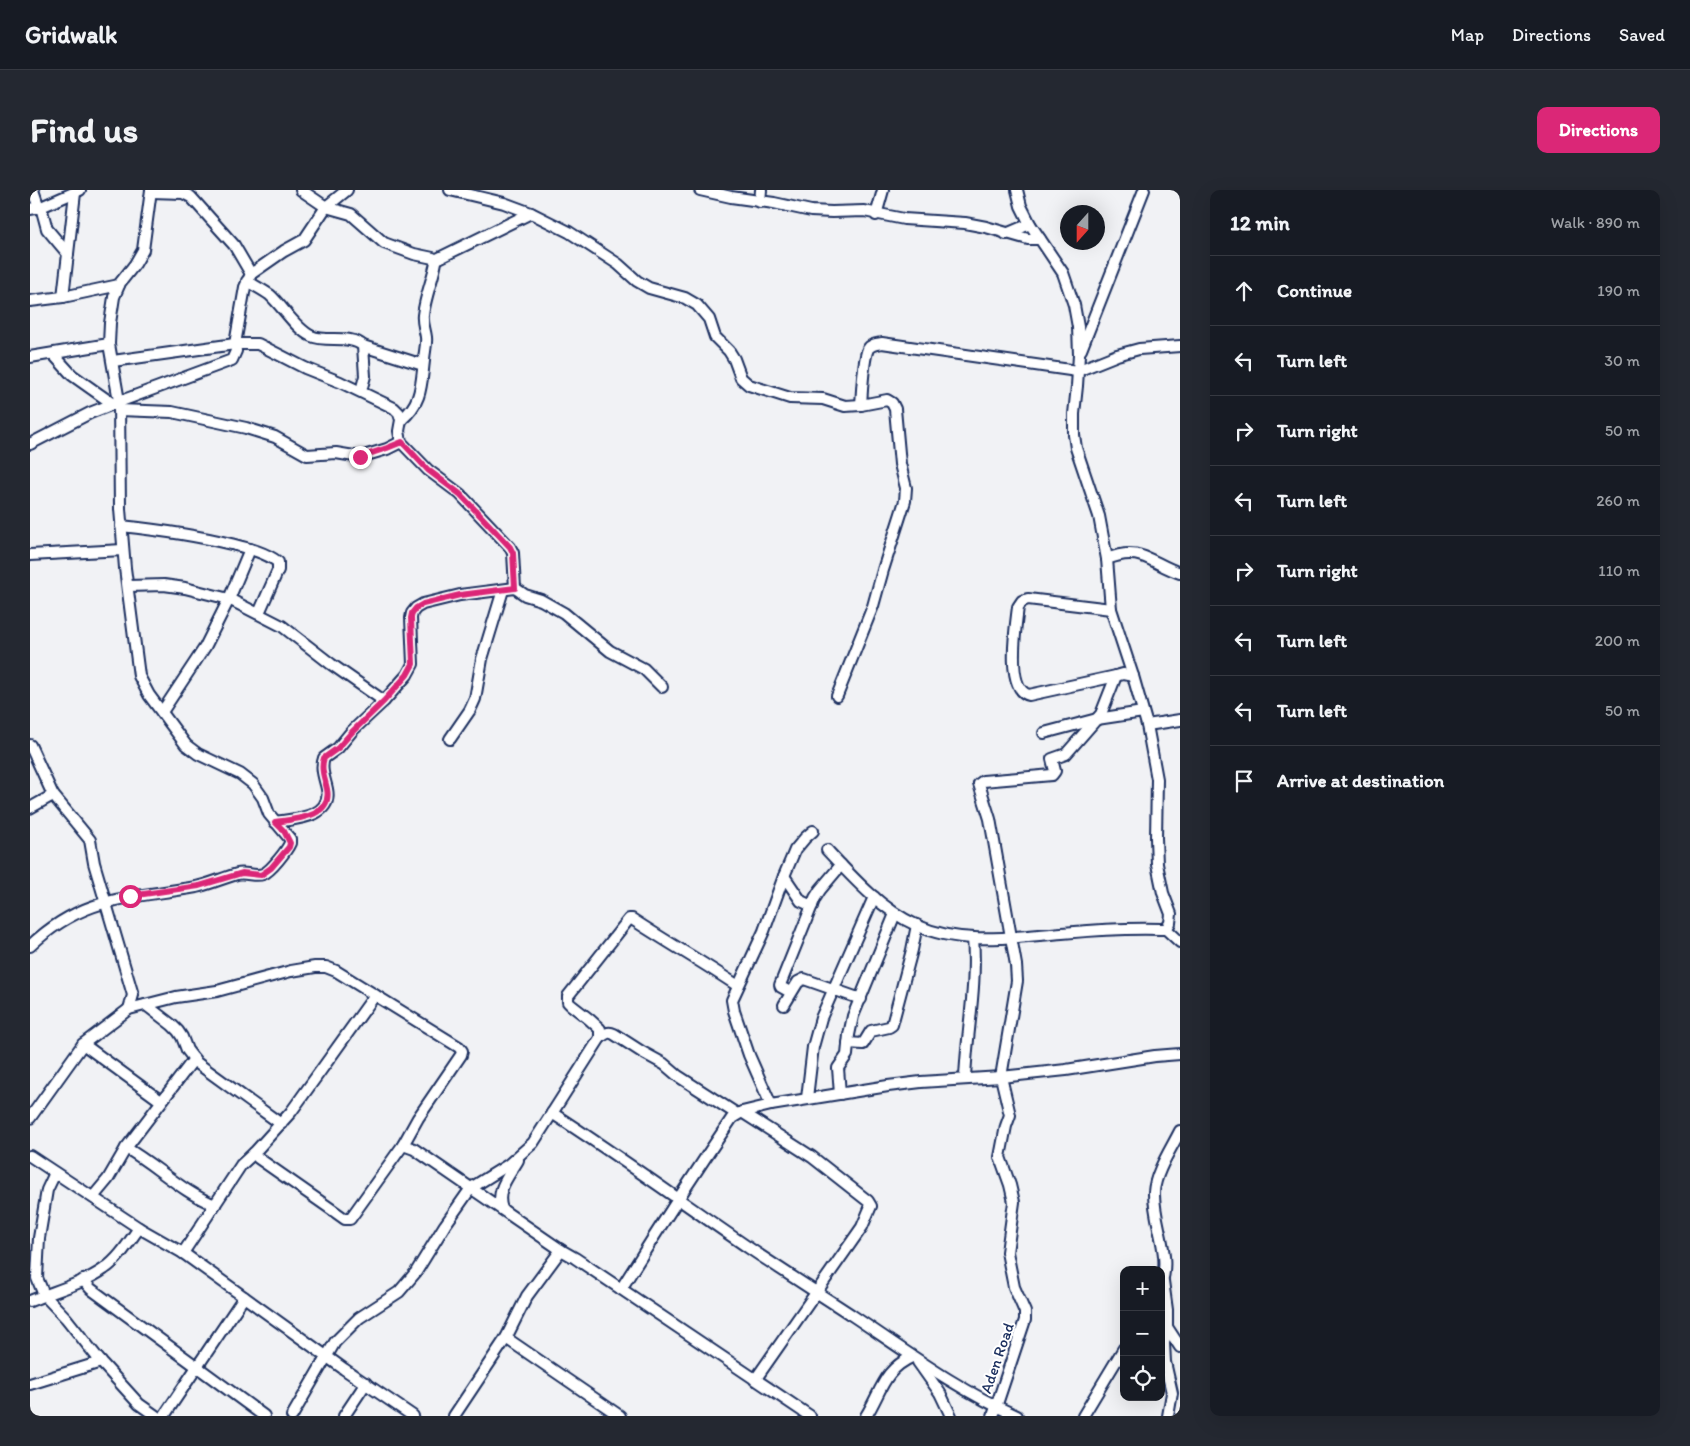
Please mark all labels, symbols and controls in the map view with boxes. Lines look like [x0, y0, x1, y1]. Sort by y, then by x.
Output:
text: Gridwalk [25, 20, 117, 49]
text: Map [1451, 24, 1484, 46]
text: Directions [1512, 24, 1591, 46]
text: Saved [1619, 24, 1665, 46]
button: Directions [1537, 107, 1660, 153]
text: Find us [30, 109, 138, 151]
north arrow [1060, 205, 1105, 250]
text: 12 min [1230, 210, 1290, 235]
text: Walk · 890 m [1551, 213, 1640, 232]
icon: ahead [1230, 277, 1258, 305]
text: Continue [1277, 279, 1352, 302]
text: 190 m [1597, 281, 1640, 300]
icon: left [1230, 347, 1258, 375]
text: Turn left [1277, 349, 1347, 372]
text: 30 m [1604, 351, 1640, 370]
icon: right [1230, 417, 1258, 445]
text: Turn right [1277, 419, 1358, 442]
text: 50 m [1605, 421, 1640, 440]
route end [349, 446, 372, 469]
icon: left [1230, 487, 1258, 515]
text: Turn left [1277, 489, 1347, 512]
text: 260 m [1596, 491, 1640, 510]
icon: right [1230, 557, 1258, 585]
text: Turn right [1277, 559, 1358, 582]
text: 110 m [1598, 561, 1640, 580]
icon: left [1230, 627, 1258, 655]
text: Turn left [1277, 629, 1347, 652]
text: 200 m [1595, 631, 1640, 650]
icon: left [1230, 697, 1258, 725]
text: Turn left [1277, 699, 1347, 722]
text: 50 m [1605, 701, 1640, 720]
icon: arrive [1230, 767, 1258, 795]
text: Arrive at destination [1277, 769, 1444, 792]
route start [119, 885, 142, 908]
map controls [1120, 1266, 1165, 1401]
button: + [1120, 1266, 1165, 1311]
button: − [1120, 1311, 1165, 1356]
street label: Aden Road [976, 1320, 1018, 1396]
button: locate [1120, 1356, 1165, 1401]

